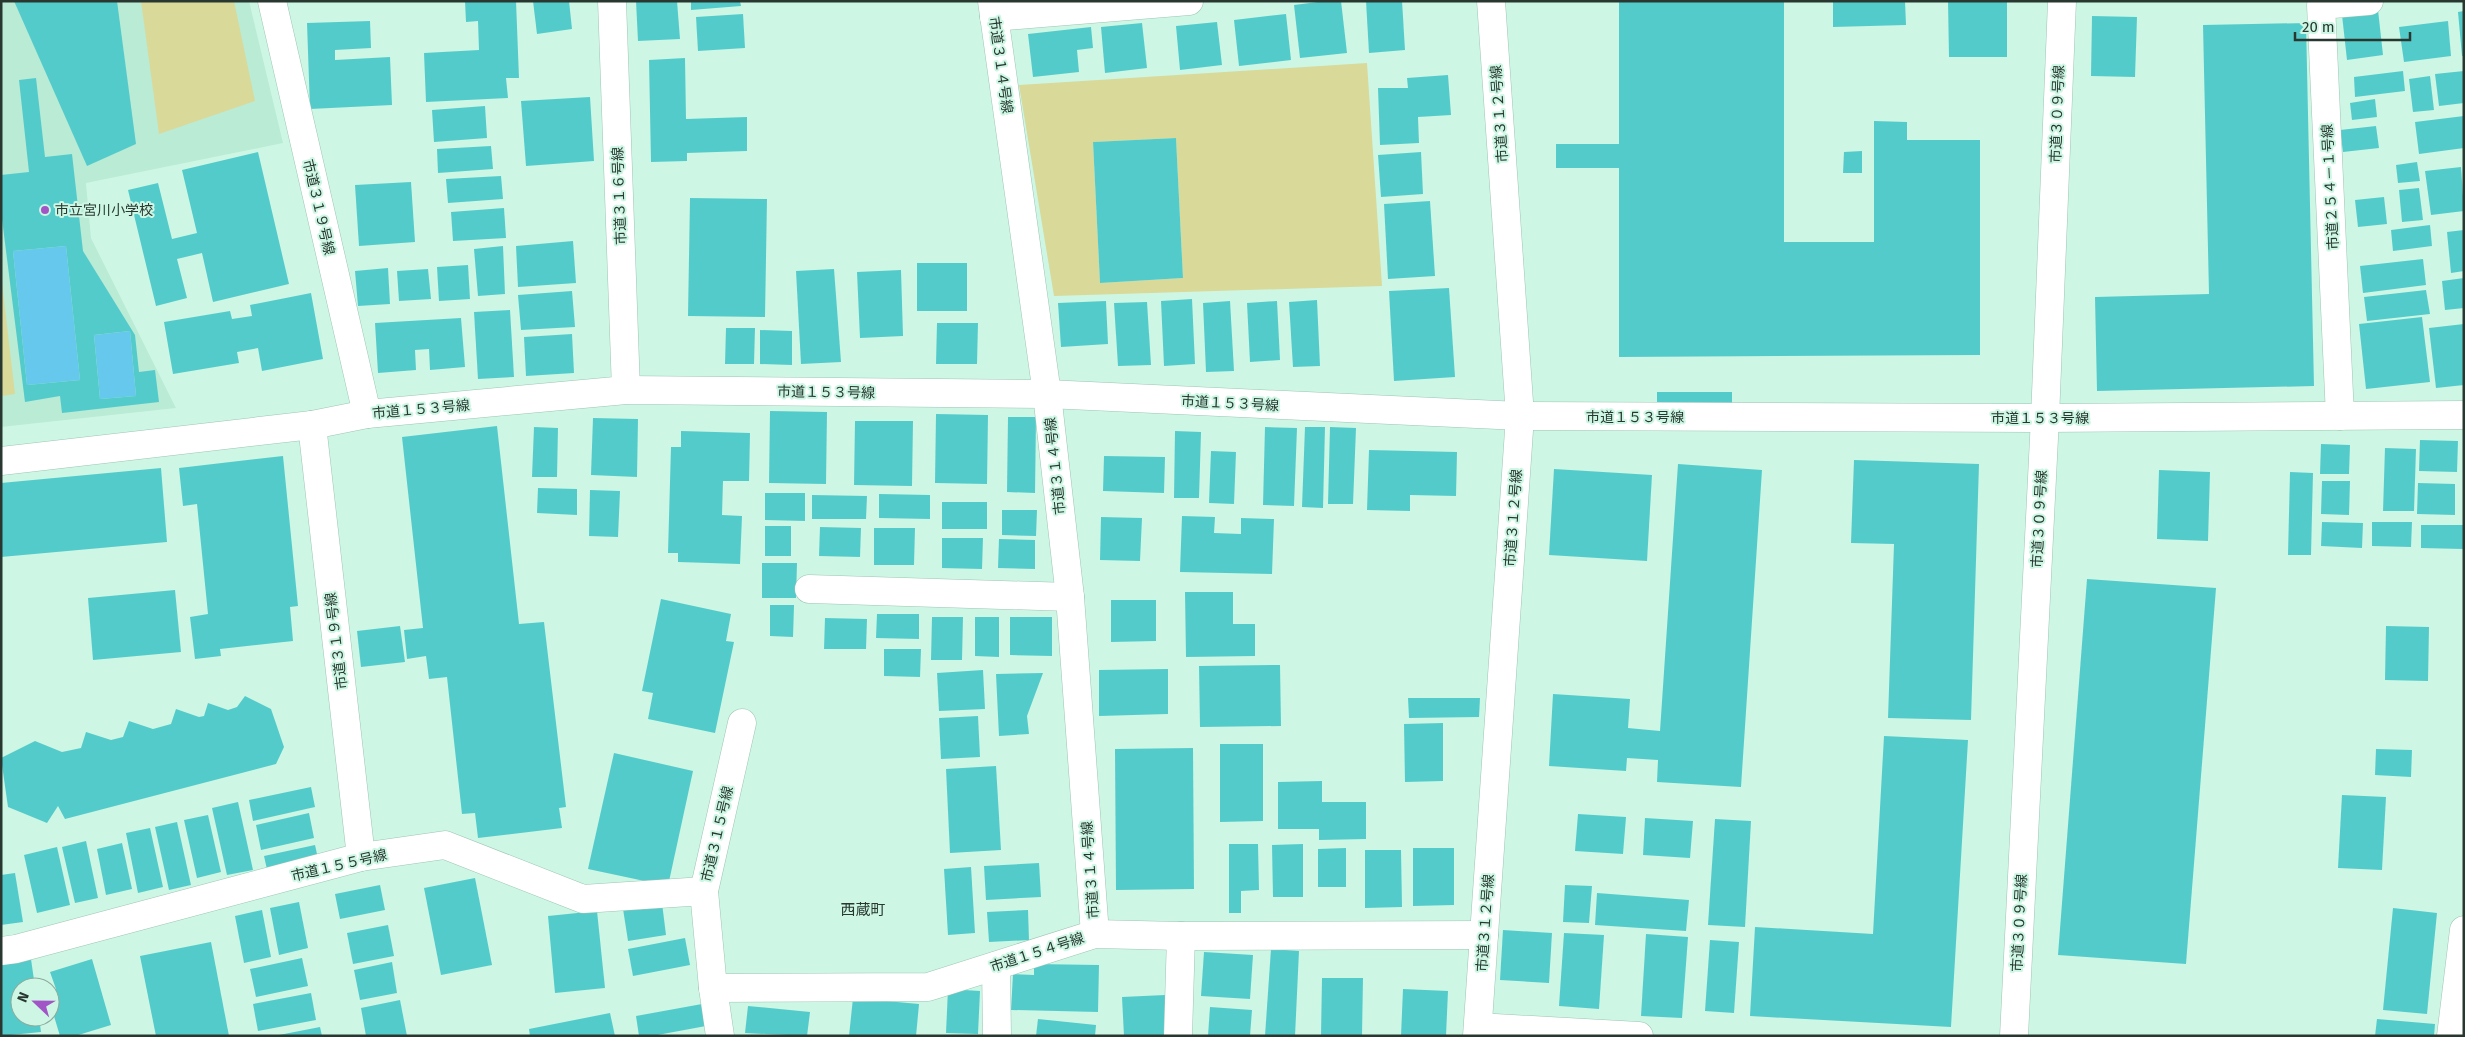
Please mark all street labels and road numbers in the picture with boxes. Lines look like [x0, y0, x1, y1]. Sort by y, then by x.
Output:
street label: 市道３１４号線 [985, 15, 1016, 115]
street label: 市道３１２号線 [1488, 64, 1511, 163]
street label: 市道３０９号線 [2047, 65, 2068, 163]
street label: 市道２５４－１号線 [2319, 124, 2342, 250]
street label: 市道３１６号線 [609, 147, 630, 245]
street label: 市道３１９号線 [299, 157, 338, 257]
street label: 市道１５３号線 [777, 383, 875, 402]
street label: 市道１５３号線 [1181, 392, 1279, 415]
street label: 市道１５３号線 [371, 397, 471, 422]
street label: 市道１５３号線 [1586, 409, 1684, 426]
street label: 市道１５３号線 [1991, 410, 2089, 427]
street label: 市道３１４号線 [1042, 416, 1069, 516]
street label: 市道３１２号線 [1502, 469, 1525, 568]
street label: 市道３０９号線 [2028, 470, 2051, 568]
street label: 市道３１９号線 [322, 591, 351, 691]
street label: 市道３１５号線 [698, 784, 737, 884]
street label: 市道３１４号線 [1079, 820, 1102, 919]
street label: 市道１５５号線 [289, 846, 389, 885]
street label: 市道３１２号線 [1474, 874, 1497, 973]
street label: 市道３０９号線 [2008, 874, 2031, 972]
street label: 市道１５４号線 [988, 929, 1086, 976]

